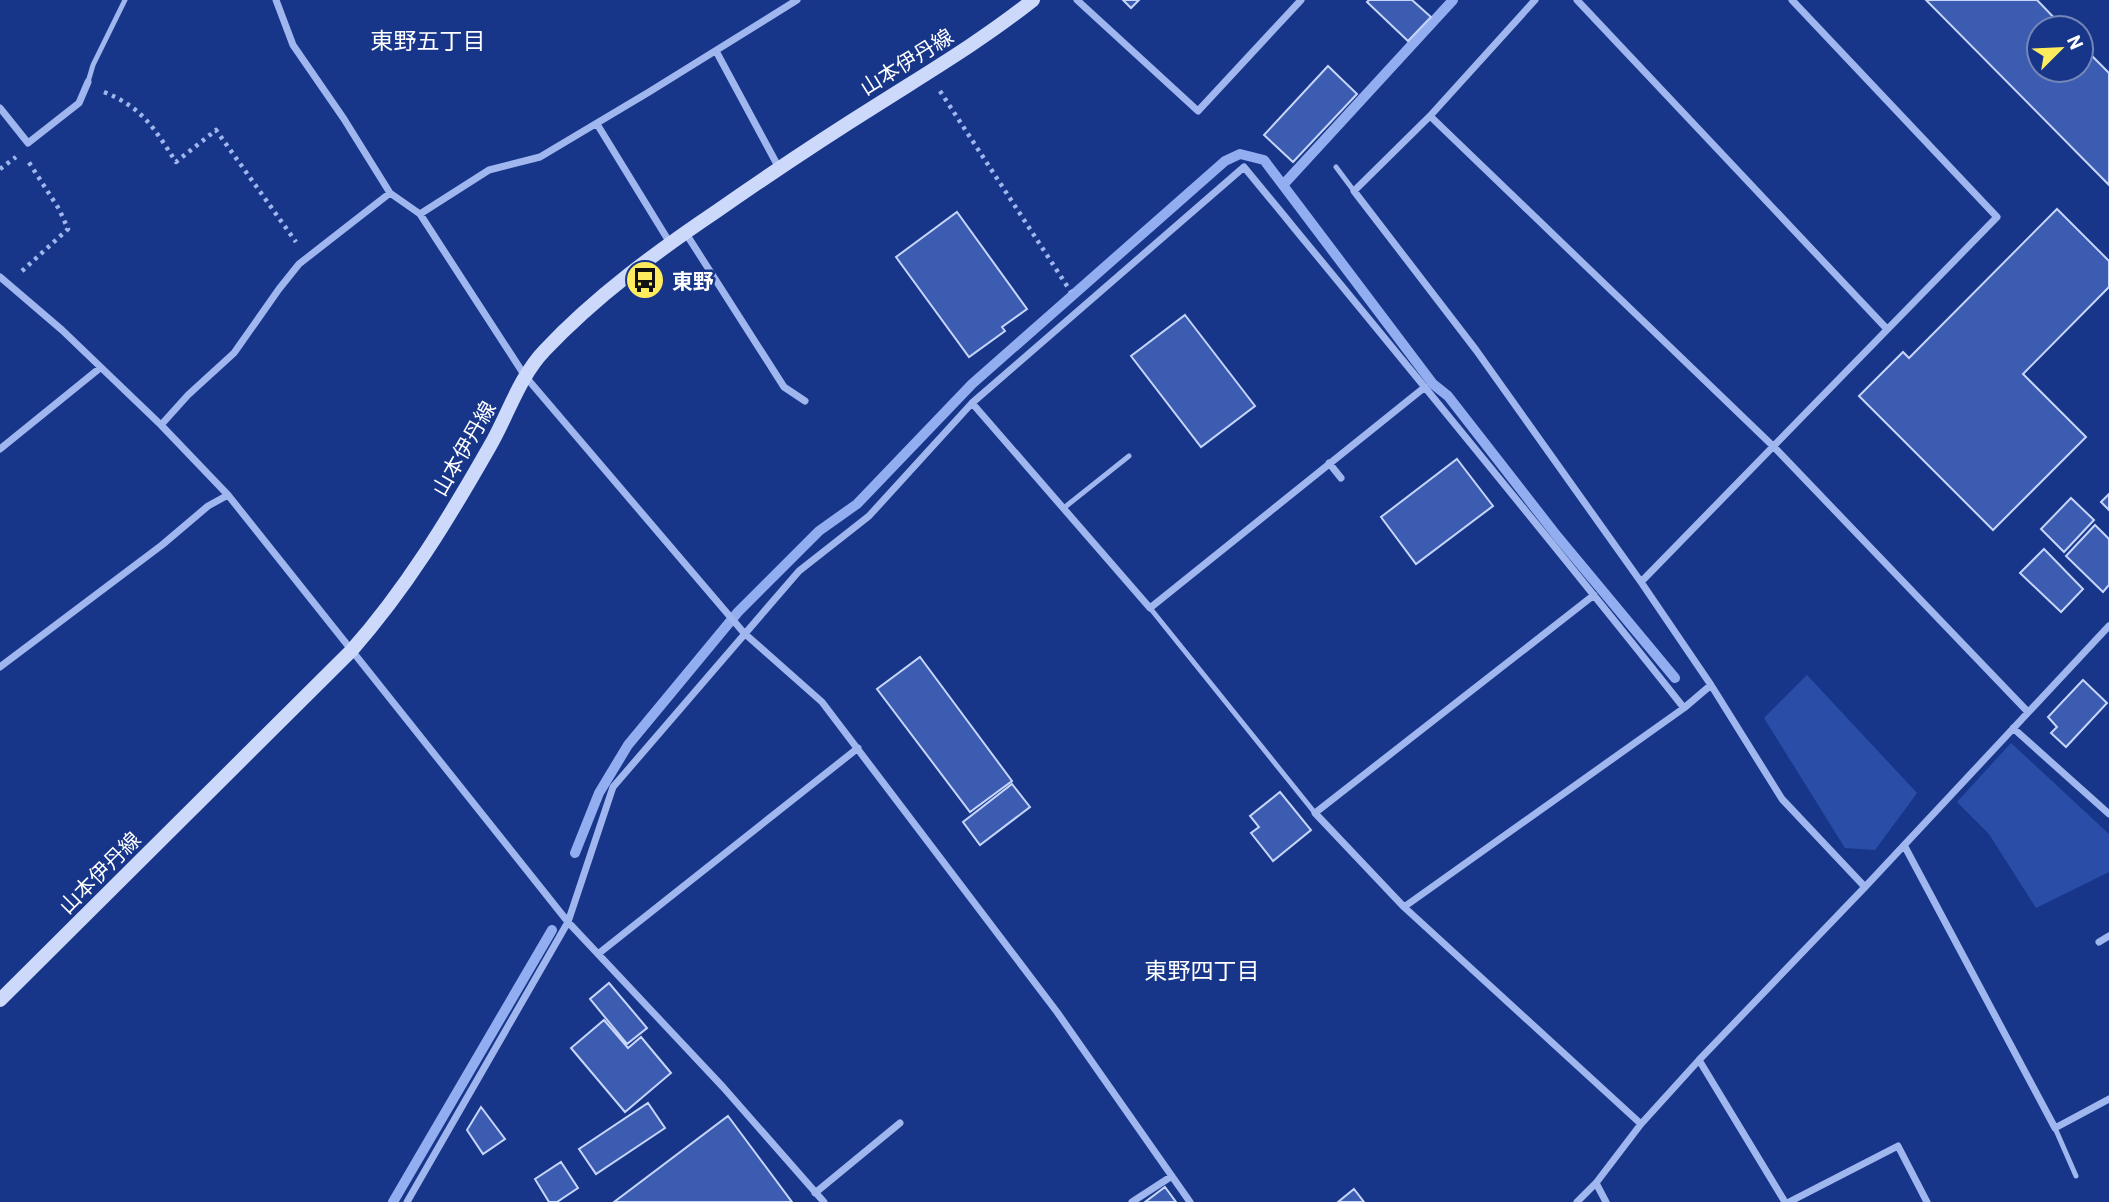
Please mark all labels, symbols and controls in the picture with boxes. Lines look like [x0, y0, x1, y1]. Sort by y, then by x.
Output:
north arrow [2025, 14, 2095, 84]
street label: 山本伊丹線 [855, 23, 957, 99]
district label: 東野五丁目 [371, 26, 486, 54]
text: N [2063, 31, 2089, 52]
bus stop icon: 東野 [624, 259, 666, 301]
place label: 東野 [672, 268, 714, 293]
street label: 山本伊丹線 [426, 396, 500, 500]
street label: 山本伊丹線 [53, 826, 145, 918]
district label: 東野四丁目 [1145, 956, 1260, 984]

